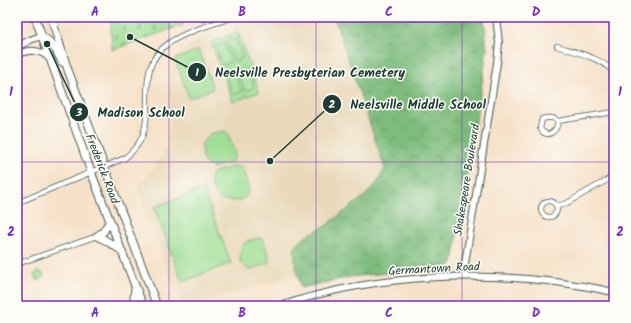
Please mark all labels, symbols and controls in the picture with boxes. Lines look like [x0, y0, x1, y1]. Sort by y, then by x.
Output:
text: A [91, 2, 99, 23]
text: B [238, 2, 246, 23]
text: C [385, 2, 393, 23]
text: D [532, 2, 541, 23]
callout: Neelsville Presbyterian Cemetery [187, 60, 413, 85]
text: 1 [195, 63, 199, 82]
text: Neelsville Presbyterian Cemetery [215, 63, 405, 84]
text: 1 [9, 82, 13, 103]
text: 1 [618, 82, 622, 103]
callout: Neelsville Middle School [322, 92, 494, 117]
text: 2 [329, 95, 336, 114]
text: Neelsville Middle School [350, 95, 486, 116]
callout: Madison School [69, 100, 193, 125]
text: 3 [75, 103, 83, 122]
text: Madison School [97, 103, 185, 124]
street label: Shakespeare Boulevard [449, 122, 485, 237]
street label: Frederick Road [80, 131, 124, 208]
text: 2 [7, 222, 15, 243]
text: 2 [616, 222, 624, 243]
street label: Germantown Road [388, 257, 481, 281]
text: A [91, 303, 99, 323]
text: B [238, 303, 246, 323]
text: C [385, 303, 393, 323]
text: D [532, 303, 541, 323]

